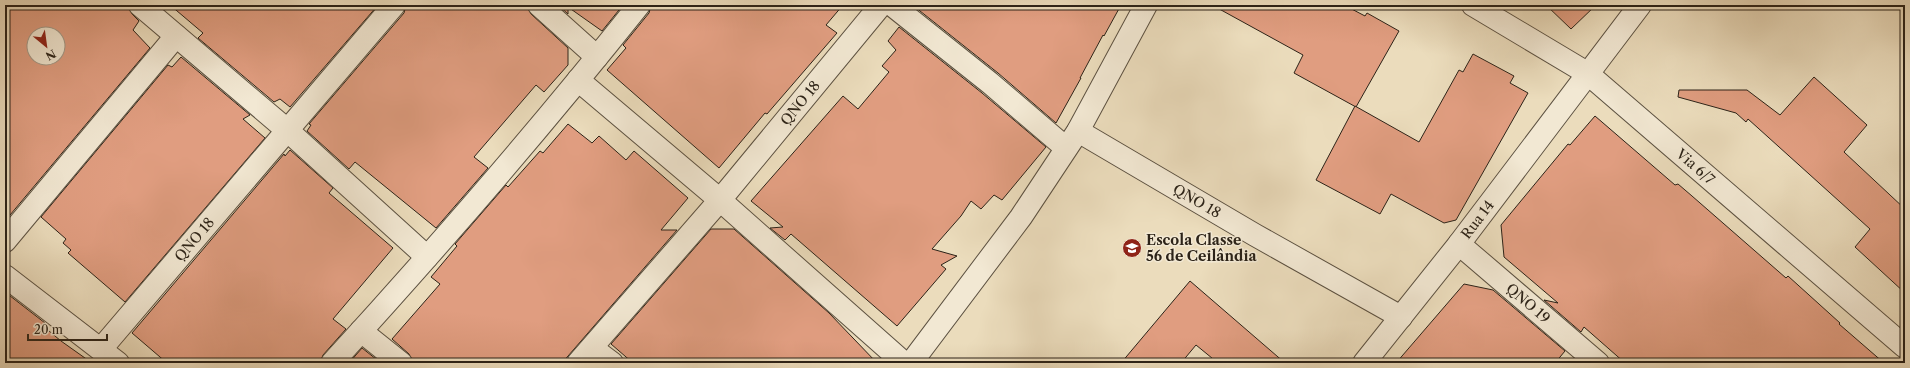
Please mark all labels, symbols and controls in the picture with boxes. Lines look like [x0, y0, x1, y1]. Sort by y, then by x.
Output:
north arrow [26, 26, 66, 66]
text: N [43, 46, 58, 63]
street label: QNO 18 [776, 77, 824, 129]
street label: Via 6/7 [1672, 144, 1719, 188]
street label: QNO 18 [1170, 180, 1224, 222]
street label: Rua 14 [1457, 197, 1498, 242]
street label: QNO 18 [170, 214, 218, 265]
place label: Escola Classe 56 de Ceilândia [1146, 231, 1257, 265]
school or university icon: Escola Classe 56 de Ceilândia [1121, 237, 1143, 259]
street label: QNO 19 [1502, 279, 1554, 327]
scale bar [28, 316, 107, 342]
text: 20 m [34, 322, 63, 337]

